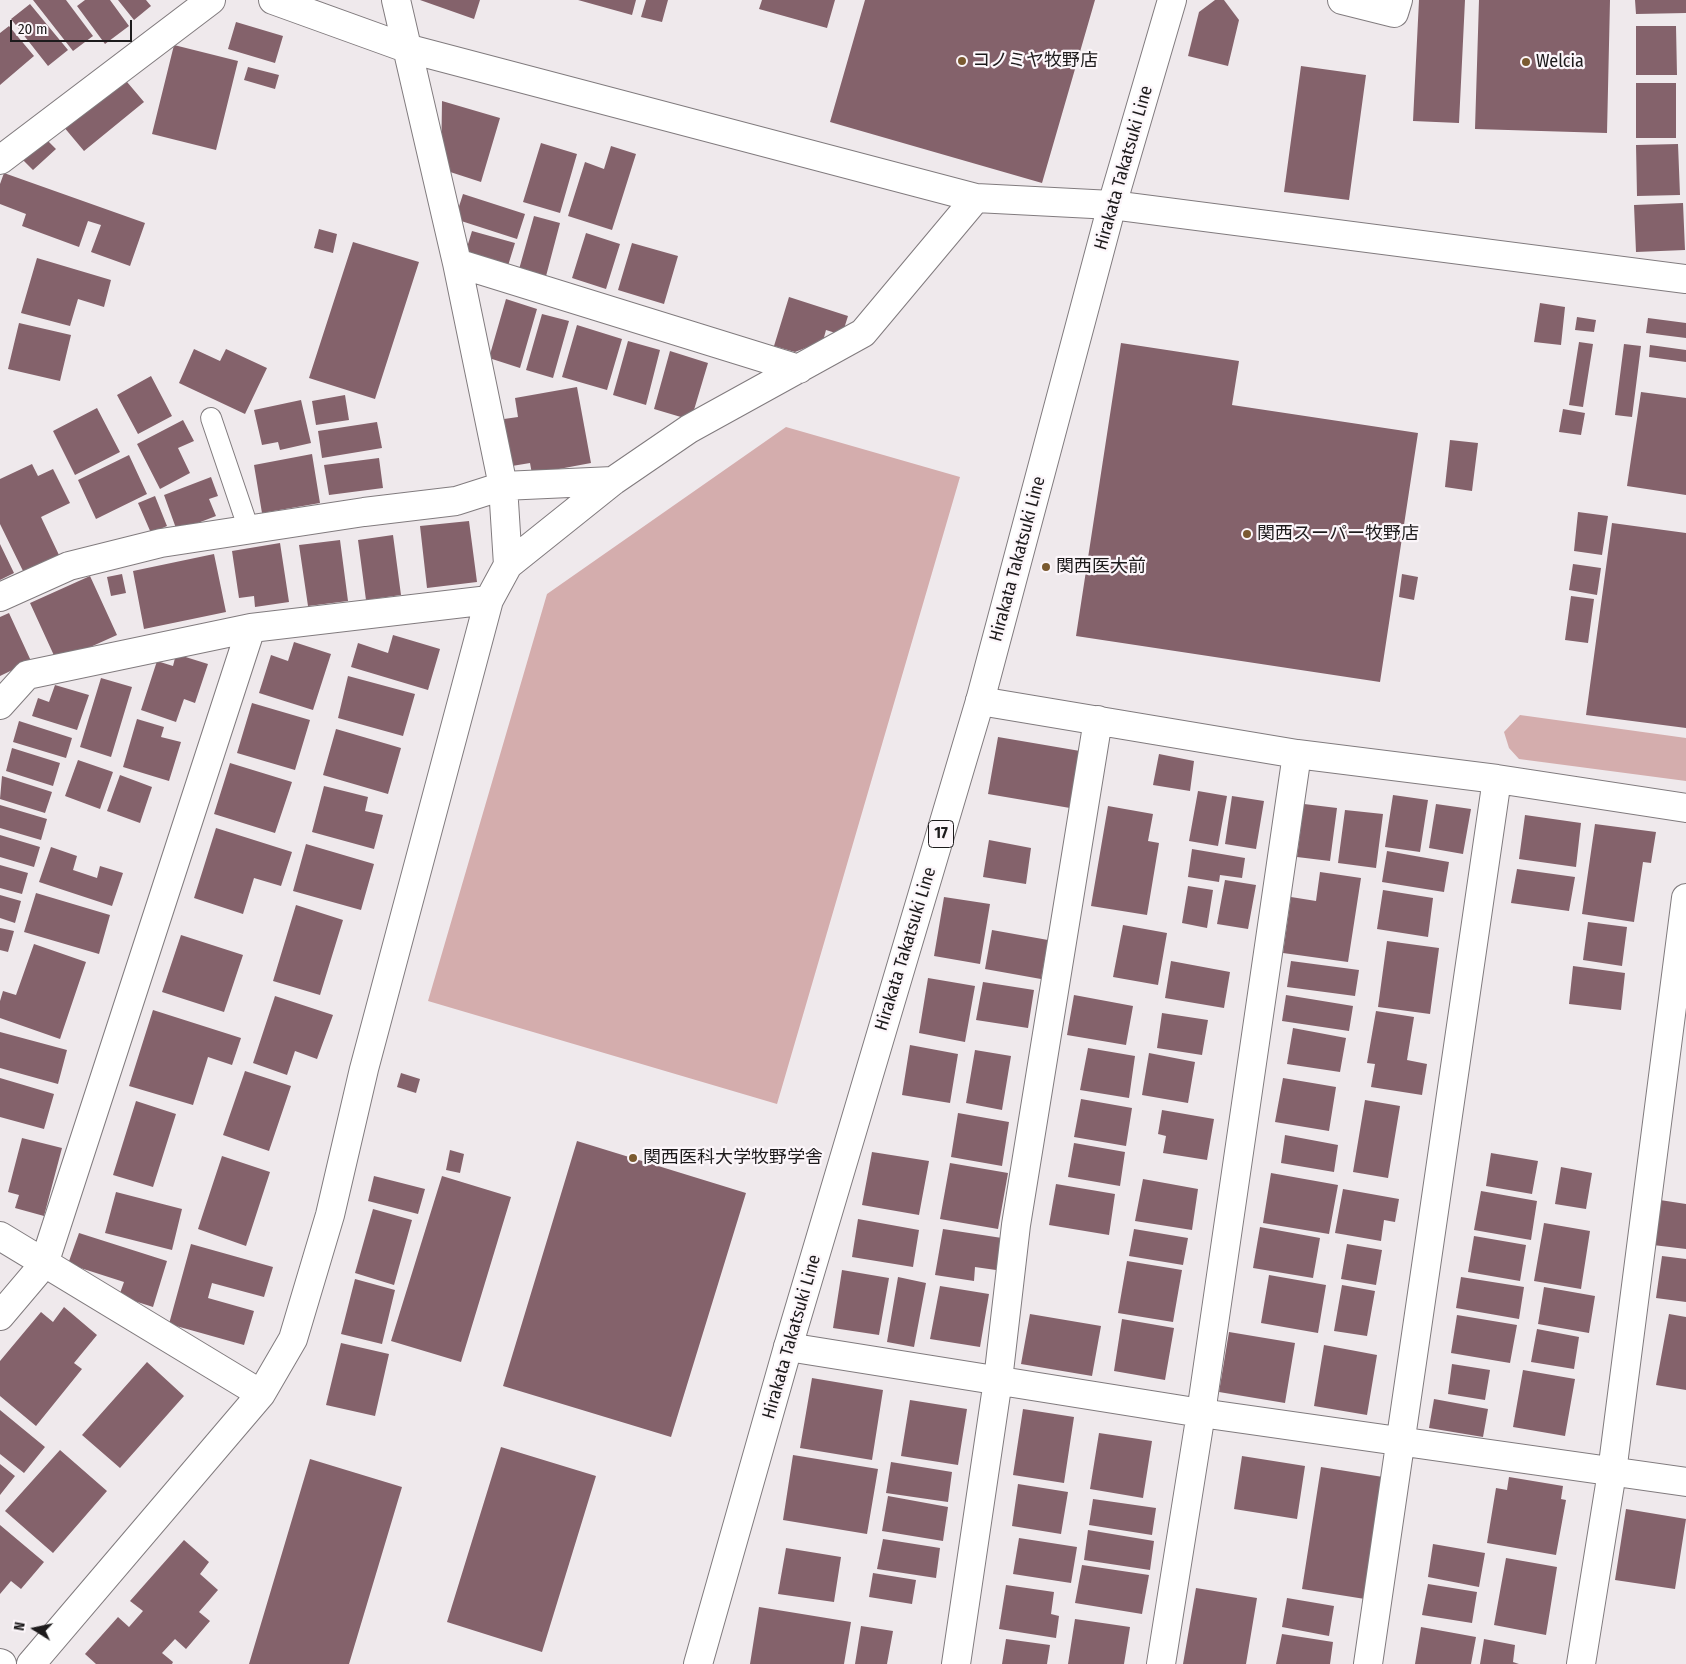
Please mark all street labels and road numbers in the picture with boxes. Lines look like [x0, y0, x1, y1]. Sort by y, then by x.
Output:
street label: Hirakata Takatsuki Line [1090, 83, 1158, 253]
street label: Hirakata Takatsuki Line [986, 474, 1050, 644]
road number: 17 [928, 821, 954, 848]
street label: Hirakata Takatsuki Line [871, 865, 941, 1033]
street label: Hirakata Takatsuki Line [758, 1252, 826, 1422]

